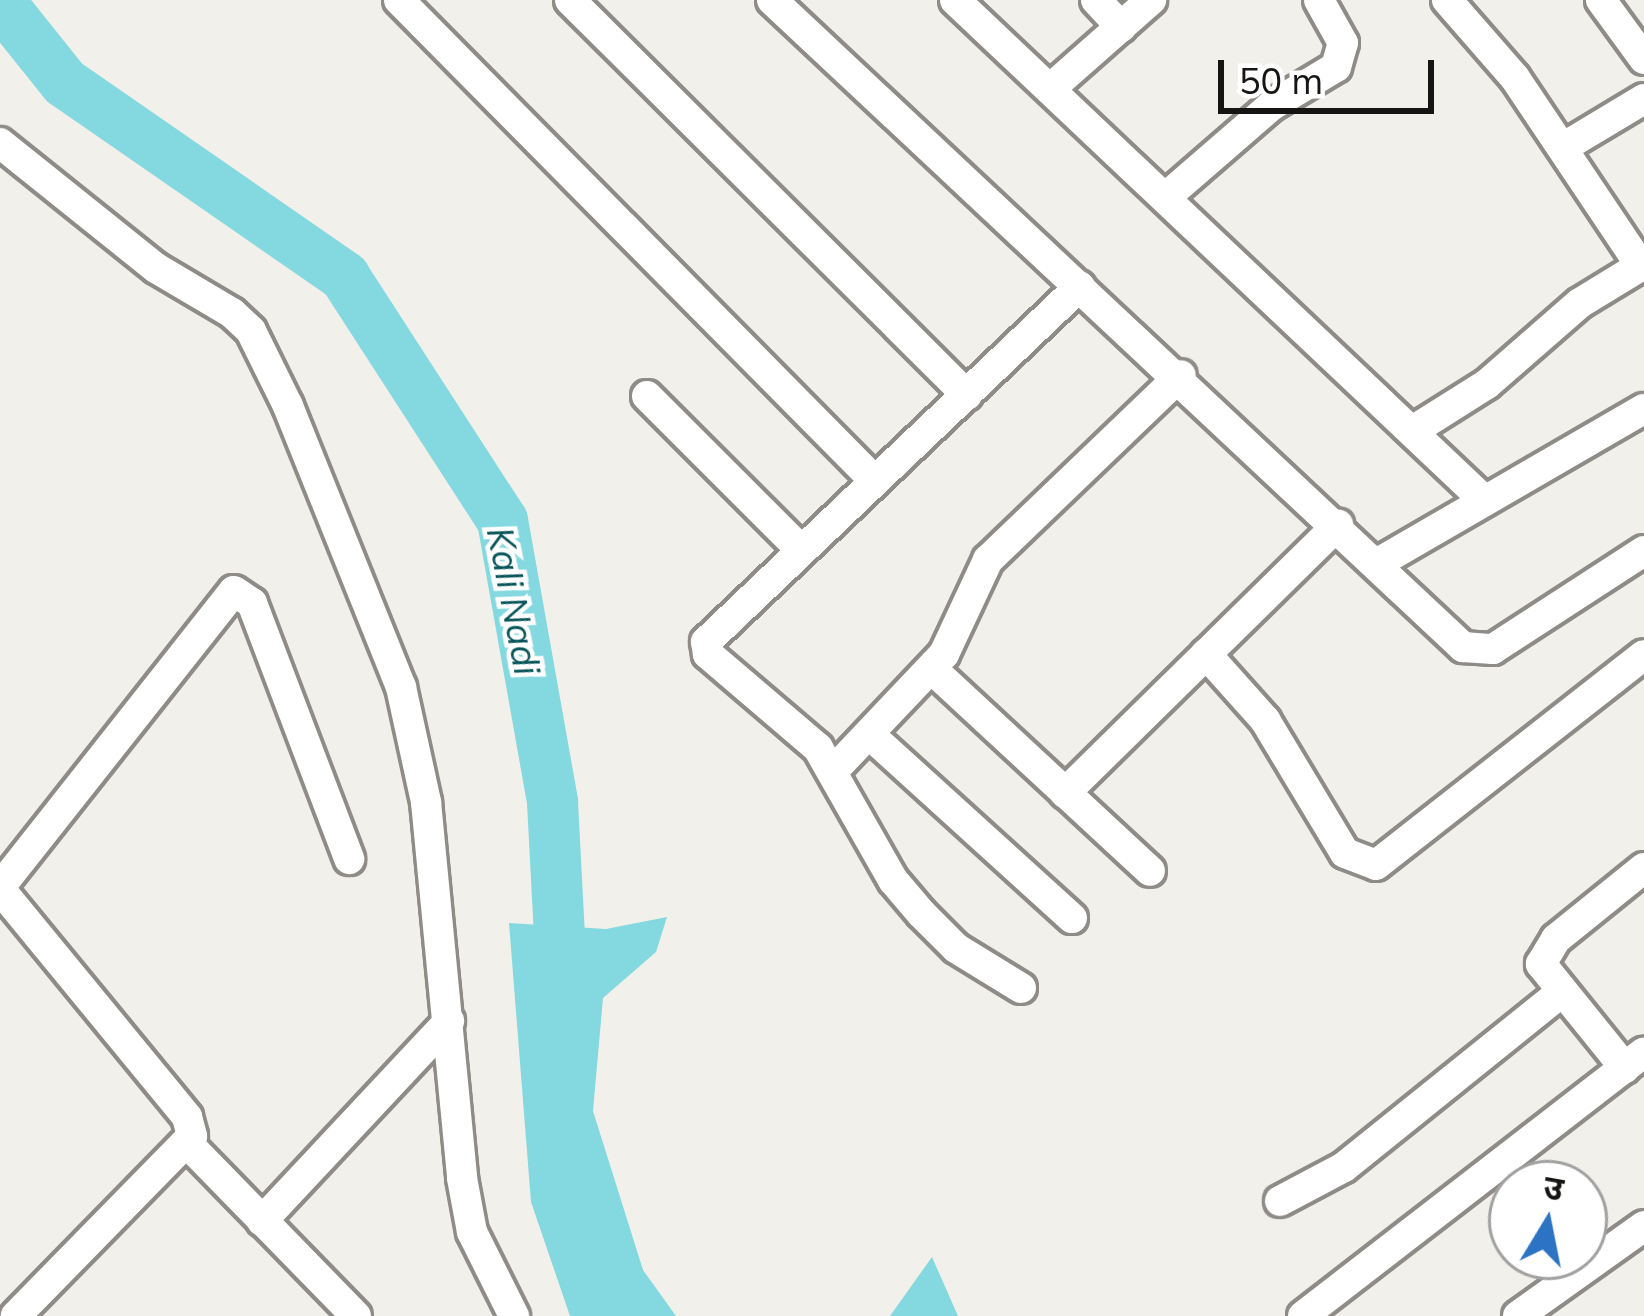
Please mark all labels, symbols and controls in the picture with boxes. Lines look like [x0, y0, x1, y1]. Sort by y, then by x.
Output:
scale bar [1224, 36, 1440, 110]
text: 50 m [1239, 58, 1323, 103]
water label: Kali Nadi [479, 523, 549, 679]
north arrow [1488, 1160, 1608, 1280]
text: उ [1541, 1165, 1567, 1209]

